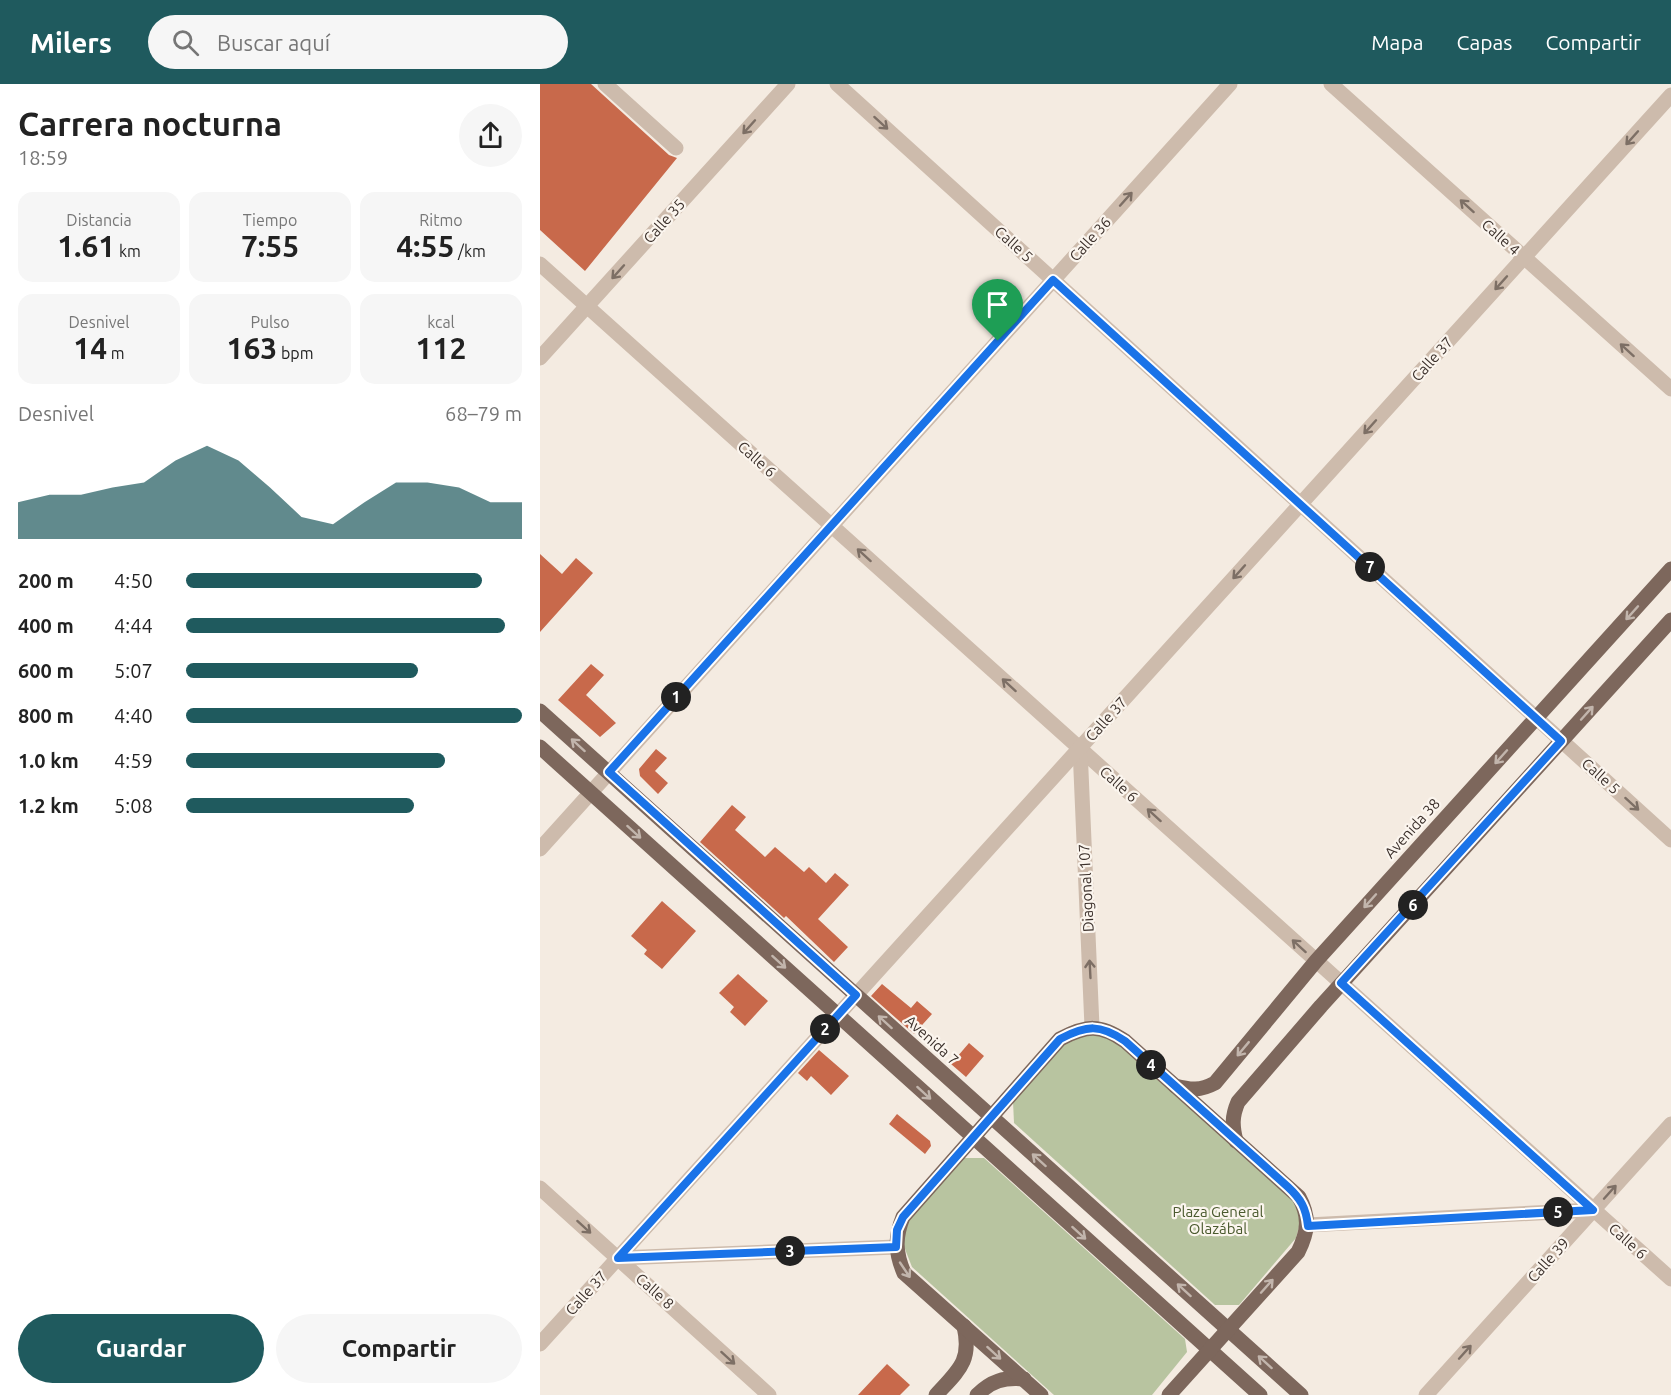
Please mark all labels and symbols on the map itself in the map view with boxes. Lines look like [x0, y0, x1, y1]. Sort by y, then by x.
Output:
one-way arrow [873, 116, 888, 130]
one-way arrow [742, 120, 756, 135]
one-way arrow [1625, 130, 1639, 145]
one-way arrow [1119, 192, 1133, 207]
street label: Calle 35 [640, 195, 688, 247]
one-way arrow [1459, 199, 1474, 213]
street label: Calle 36 [1066, 213, 1114, 265]
street label: Calle 4 [1479, 216, 1523, 258]
street label: Calle 5 [992, 223, 1036, 265]
one-way arrow [611, 264, 625, 279]
one-way arrow [1494, 275, 1508, 290]
pin [972, 279, 1023, 341]
street label: Calle 37 [1408, 333, 1456, 385]
one-way arrow [1620, 343, 1635, 357]
one-way arrow [1363, 419, 1377, 434]
street label: Calle 6 [735, 438, 779, 480]
one-way arrow [857, 548, 872, 562]
pin: 7 [1355, 552, 1385, 582]
one-way arrow [1232, 564, 1246, 579]
one-way arrow [1625, 605, 1639, 620]
one-way arrow [1002, 678, 1017, 692]
pin: 1 [661, 682, 691, 712]
street label: Calle 37 [1082, 693, 1130, 745]
one-way arrow [1580, 706, 1594, 721]
one-way arrow [571, 738, 586, 752]
one-way arrow [1494, 749, 1508, 764]
street label: Calle 5 [1579, 755, 1623, 797]
street label: Calle 6 [1097, 763, 1141, 805]
street label: Avenida 38 [1381, 795, 1443, 861]
one-way arrow [1624, 797, 1639, 812]
one-way arrow [1147, 808, 1162, 822]
one-way arrow [626, 825, 641, 839]
street label: Diagonal 107 [1075, 843, 1097, 933]
pin: 6 [1398, 890, 1428, 920]
one-way arrow [1363, 894, 1377, 909]
one-way arrow [1292, 939, 1307, 953]
one-way arrow [771, 955, 786, 969]
one-way arrow [1084, 959, 1095, 979]
street label: Avenida 7 [902, 1012, 962, 1068]
pin: 2 [810, 1014, 840, 1044]
one-way arrow [878, 1015, 893, 1029]
one-way arrow [1236, 1041, 1249, 1057]
pin: 4 [1136, 1050, 1166, 1080]
one-way arrow [916, 1086, 931, 1100]
one-way arrow [1032, 1153, 1047, 1167]
one-way arrow [1603, 1184, 1617, 1199]
pin: 5 [1543, 1197, 1573, 1227]
park label: Plaza General Olazábal [1172, 1203, 1264, 1237]
one-way arrow [576, 1220, 591, 1234]
street label: Calle 6 [1606, 1220, 1650, 1262]
one-way arrow [1071, 1226, 1086, 1240]
street label: Calle 39 [1524, 1234, 1572, 1286]
pin: 3 [775, 1236, 805, 1266]
one-way arrow [899, 1262, 911, 1278]
street label: Calle 37 [562, 1267, 610, 1319]
street label: Calle 8 [633, 1270, 677, 1312]
one-way arrow [1260, 1278, 1274, 1293]
one-way arrow [1177, 1283, 1192, 1297]
one-way arrow [1458, 1344, 1472, 1359]
one-way arrow [985, 1345, 1001, 1359]
one-way arrow [720, 1351, 735, 1365]
one-way arrow [1257, 1355, 1272, 1369]

